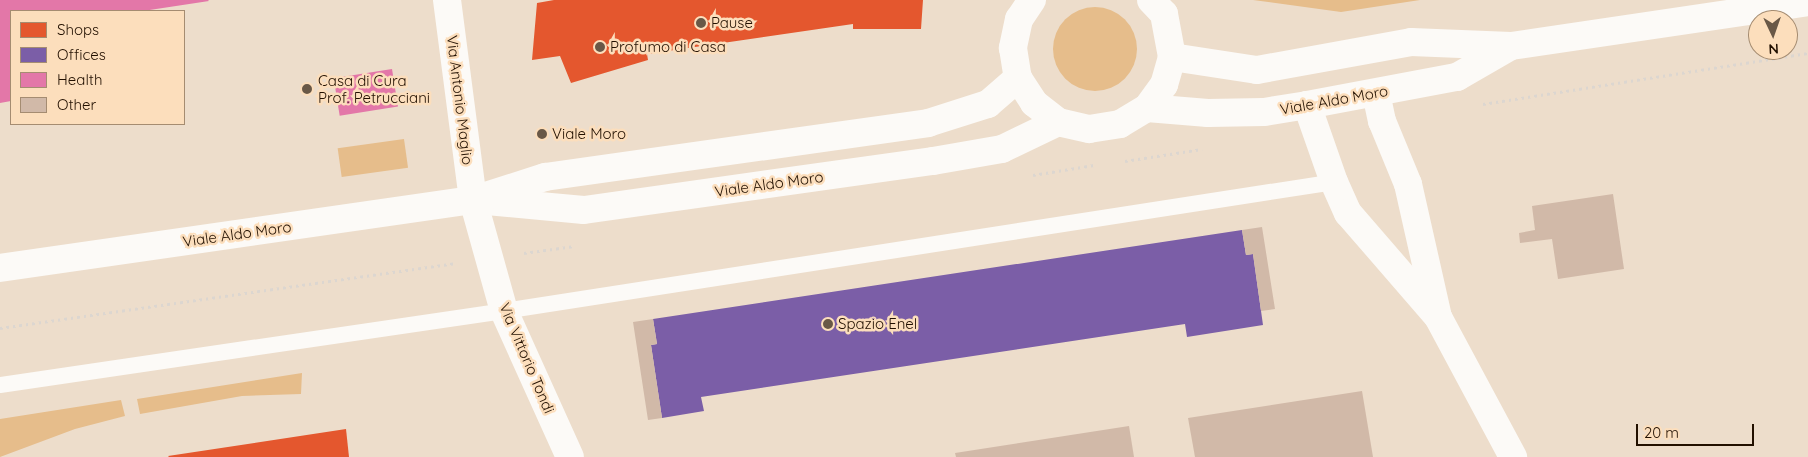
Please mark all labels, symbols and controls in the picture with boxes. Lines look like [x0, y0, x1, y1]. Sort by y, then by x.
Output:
legend [10, 10, 185, 125]
north arrow [1748, 10, 1798, 60]
place label: Pause [711, 14, 753, 32]
marker: Pause [695, 17, 707, 29]
text: Shops [57, 20, 99, 39]
street label: Via Antonio Maglio [443, 34, 477, 166]
place label: Profumo di Casa [610, 38, 726, 56]
text: N [1768, 40, 1779, 58]
marker: Profumo di Casa [594, 41, 606, 53]
text: Offices [57, 45, 106, 64]
text: Health [57, 70, 102, 89]
place label: Casa di Cura Prof. Petrucciani [318, 71, 430, 106]
marker: Casa di Cura Prof. Petrucciani [300, 82, 314, 96]
street label: Viale Aldo Moro [1279, 82, 1389, 118]
text: Other [57, 95, 96, 114]
place label: Viale Moro [552, 125, 626, 143]
marker: Viale Moro [536, 128, 548, 140]
street label: Viale Aldo Moro [714, 167, 824, 201]
street label: Viale Aldo Moro [182, 217, 292, 251]
street label: Via Vittorio Tondi [496, 300, 558, 416]
place label: Spazio Enel [838, 315, 917, 333]
marker: Spazio Enel [822, 318, 834, 330]
scale bar [1638, 414, 1756, 446]
text: 20 m [1644, 423, 1679, 442]

